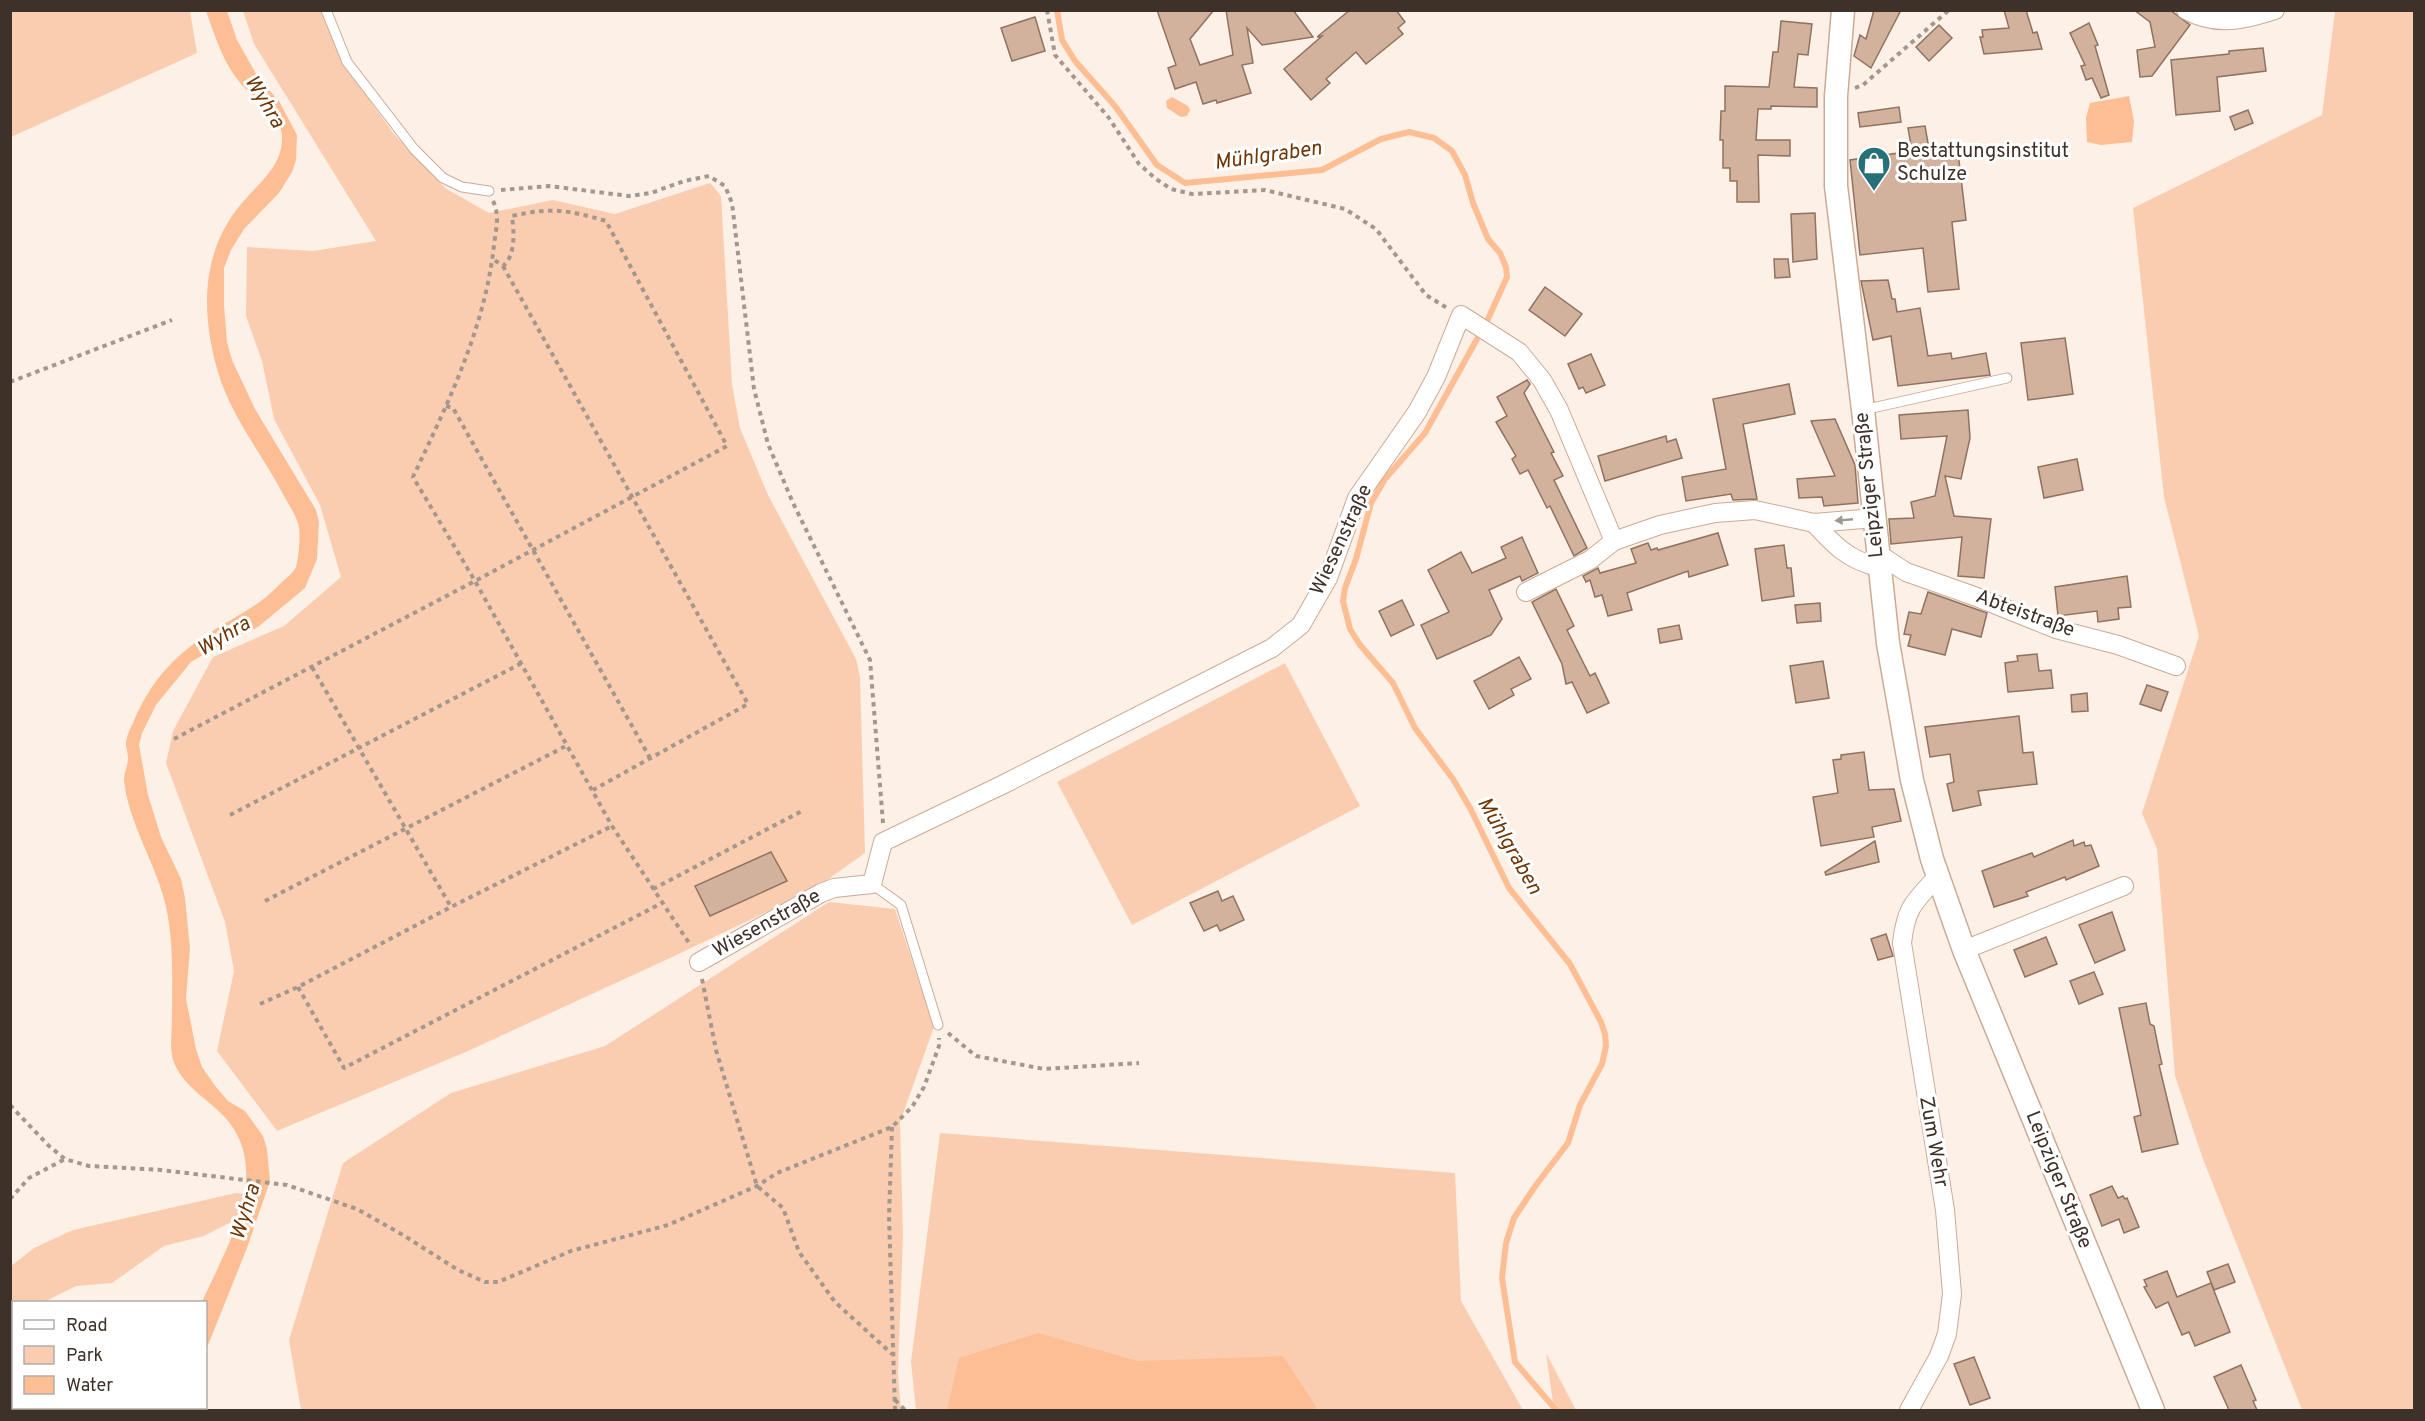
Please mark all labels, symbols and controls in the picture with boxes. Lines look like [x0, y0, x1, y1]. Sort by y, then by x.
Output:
water label: Wyhra [238, 71, 290, 134]
water label: Mühlgraben [1213, 135, 1324, 177]
place label: Bestattungsinstitut Schulze [1897, 139, 2069, 188]
shop icon: Bestattungsinstitut Schulze [1856, 145, 1892, 192]
street label: Leipziger Straße [1849, 411, 1891, 559]
street label: Wiesenstraße [1305, 480, 1379, 600]
one-way arrow [1835, 515, 1854, 525]
street label: Abteistraße [1972, 584, 2078, 644]
water label: Wyhra [193, 611, 256, 663]
water label: Mühlgraben [1470, 792, 1548, 900]
street label: Wiesenstraße [708, 884, 826, 964]
street label: Zum Wehr [1912, 1094, 1954, 1190]
street label: Leipziger Straße [2019, 1107, 2097, 1253]
water label: Wyhra [225, 1181, 267, 1243]
legend [12, 1301, 207, 1409]
text: Road [66, 1315, 108, 1338]
text: Park [66, 1345, 103, 1368]
text: Water [66, 1375, 113, 1398]

